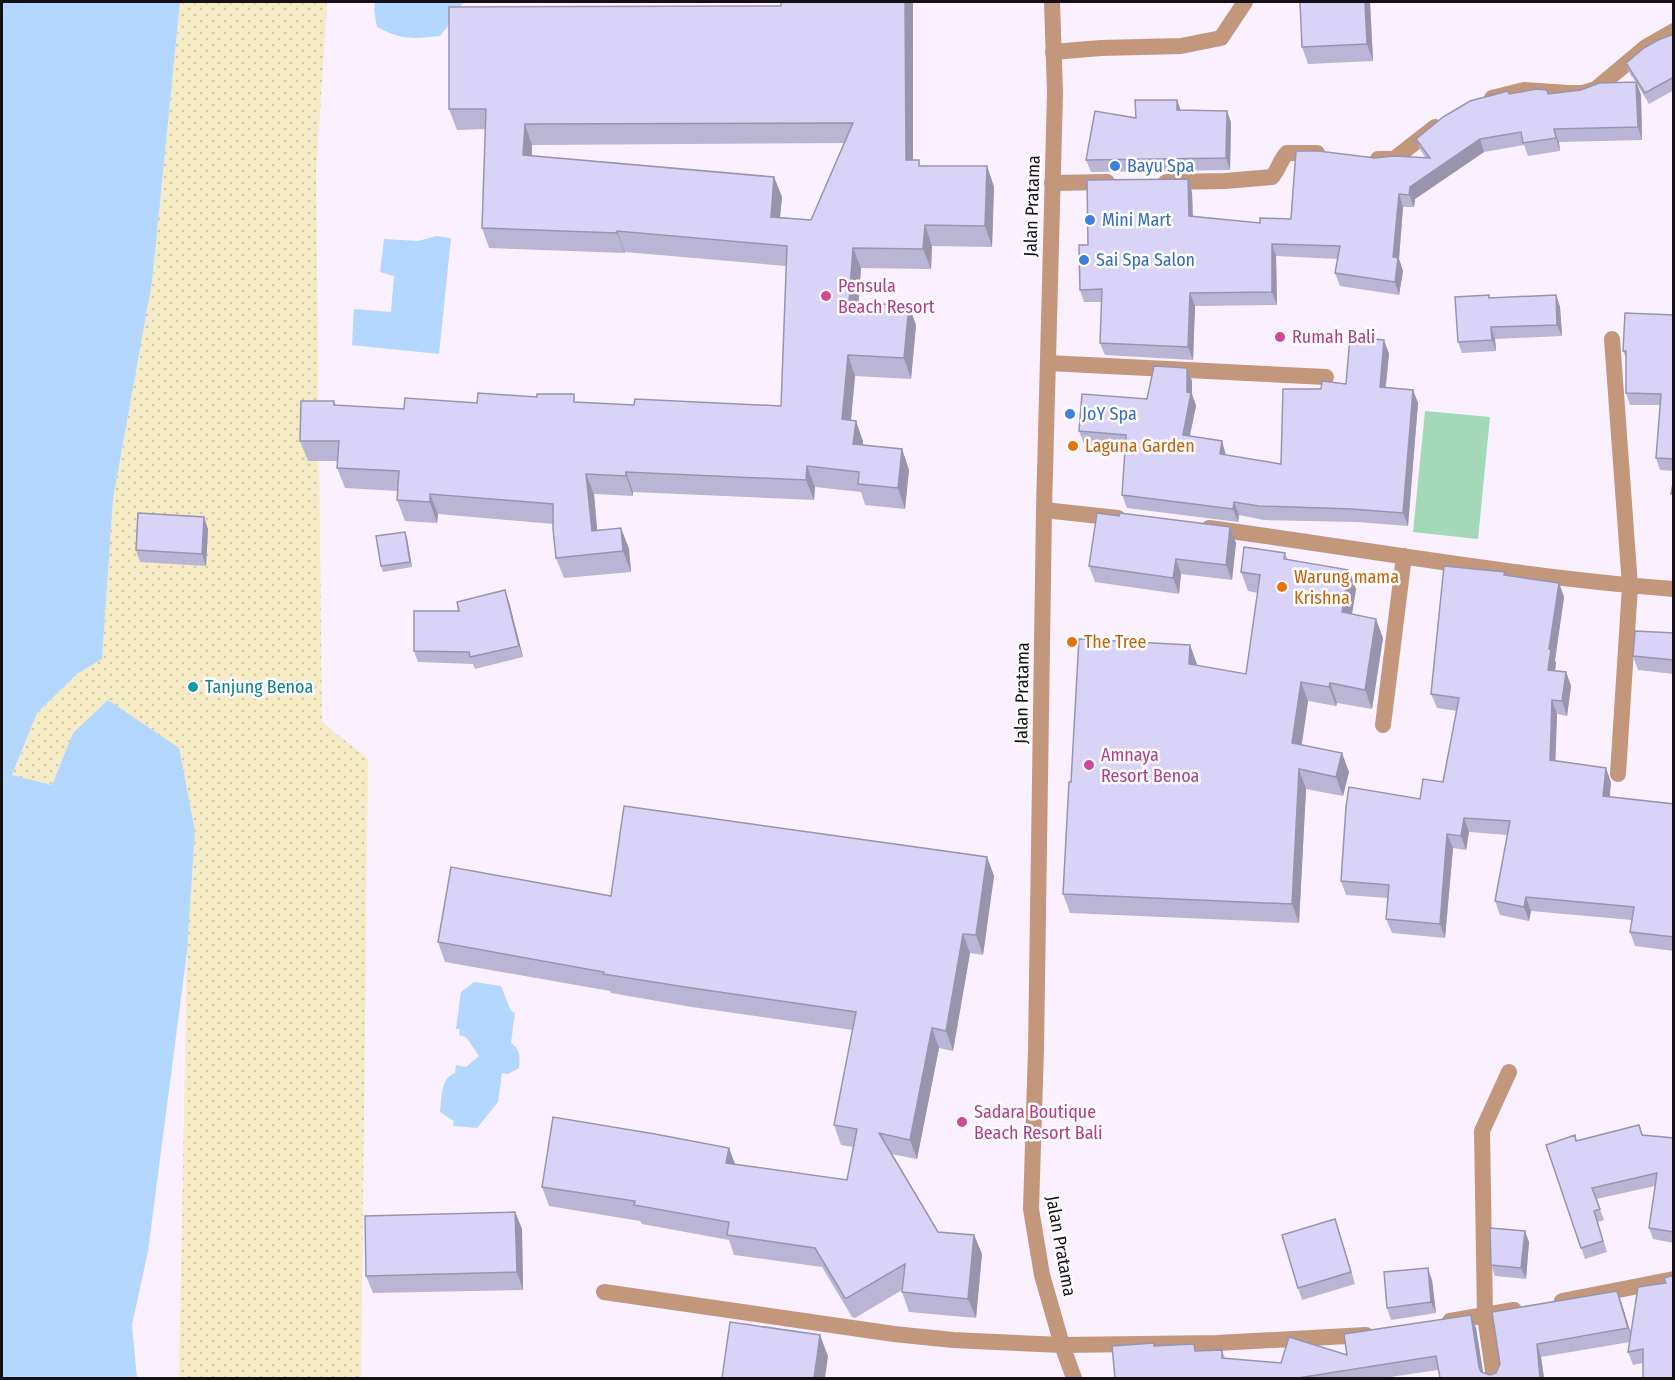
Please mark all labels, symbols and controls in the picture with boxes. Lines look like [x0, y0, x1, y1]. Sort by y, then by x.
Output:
street label: Jalan Pratama [1019, 155, 1045, 257]
place label: Bayu Spa [1127, 155, 1194, 177]
marker: Bayu Spa [1108, 159, 1122, 173]
place label: Mini Mart [1102, 209, 1171, 231]
marker: Mini Mart [1083, 213, 1097, 227]
place label: Sai Spa Salon [1096, 249, 1195, 271]
marker: Sai Spa Salon [1077, 253, 1091, 267]
place label: Pensula Beach Resort [838, 275, 935, 318]
marker: Pensula Beach Resort [819, 289, 833, 303]
place label: Rumah Bali [1292, 326, 1375, 348]
marker: Rumah Bali [1273, 330, 1287, 344]
place label: JoY Spa [1082, 403, 1137, 425]
marker: JoY Spa [1063, 407, 1077, 421]
place label: Laguna Garden [1085, 435, 1195, 457]
marker: Laguna Garden [1066, 439, 1080, 453]
place label: Warung mama Krishna [1294, 566, 1399, 609]
marker: Warung mama Krishna [1275, 580, 1289, 594]
place label: The Tree [1084, 631, 1146, 653]
marker: The Tree [1065, 635, 1079, 649]
street label: Jalan Pratama [1010, 642, 1034, 744]
place label: Tanjung Benoa [205, 676, 313, 698]
marker: Tanjung Benoa [186, 680, 200, 694]
place label: Amnaya Resort Benoa [1101, 744, 1200, 787]
marker: Amnaya Resort Benoa [1082, 758, 1096, 772]
place label: Sadara Boutique Beach Resort Bali [974, 1101, 1103, 1144]
marker: Sadara Boutique Beach Resort Bali [955, 1115, 969, 1129]
street label: Jalan Pratama [1041, 1194, 1081, 1298]

